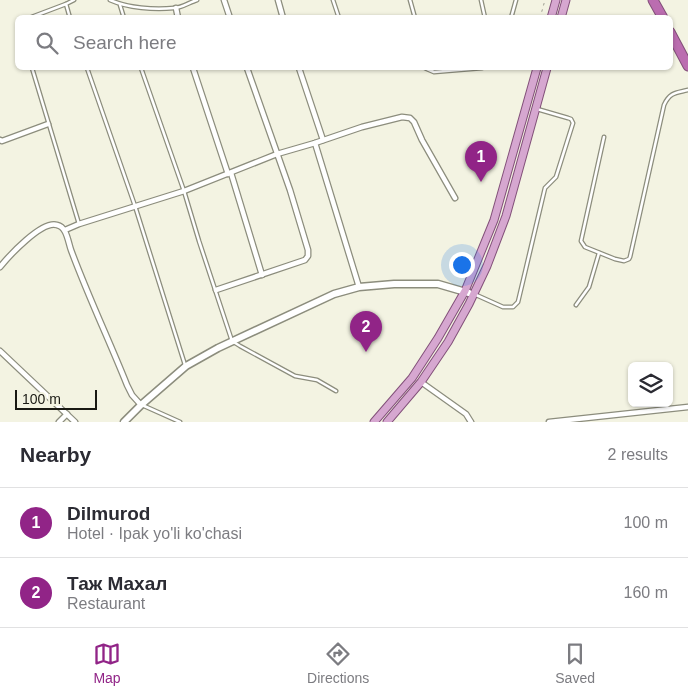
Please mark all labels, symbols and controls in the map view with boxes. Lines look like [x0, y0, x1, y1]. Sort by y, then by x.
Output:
search box [15, 15, 673, 70]
icon: search [33, 29, 61, 57]
text: Search here [73, 32, 177, 53]
pin: 1 [465, 141, 497, 182]
your location [449, 252, 475, 278]
pin: 2 [350, 311, 382, 352]
map controls [628, 362, 673, 407]
button: layers [628, 362, 673, 407]
scale bar [15, 387, 98, 410]
text: 100 m [22, 391, 61, 407]
text: Nearby [20, 443, 91, 466]
text: 2 results [608, 446, 668, 463]
text: Dilmurod [67, 503, 150, 524]
text: 1 [32, 514, 40, 531]
text: 100 m [624, 514, 668, 531]
text: Hotel · Ipak yo'li ko'chasi [67, 525, 242, 542]
text: Таж Махал [67, 573, 167, 594]
text: 2 [32, 584, 40, 601]
text: 160 m [624, 584, 668, 601]
text: Restaurant [67, 595, 145, 612]
tab: Map [93, 640, 121, 686]
tab: Directions [307, 640, 369, 686]
tab: Saved [555, 640, 595, 686]

